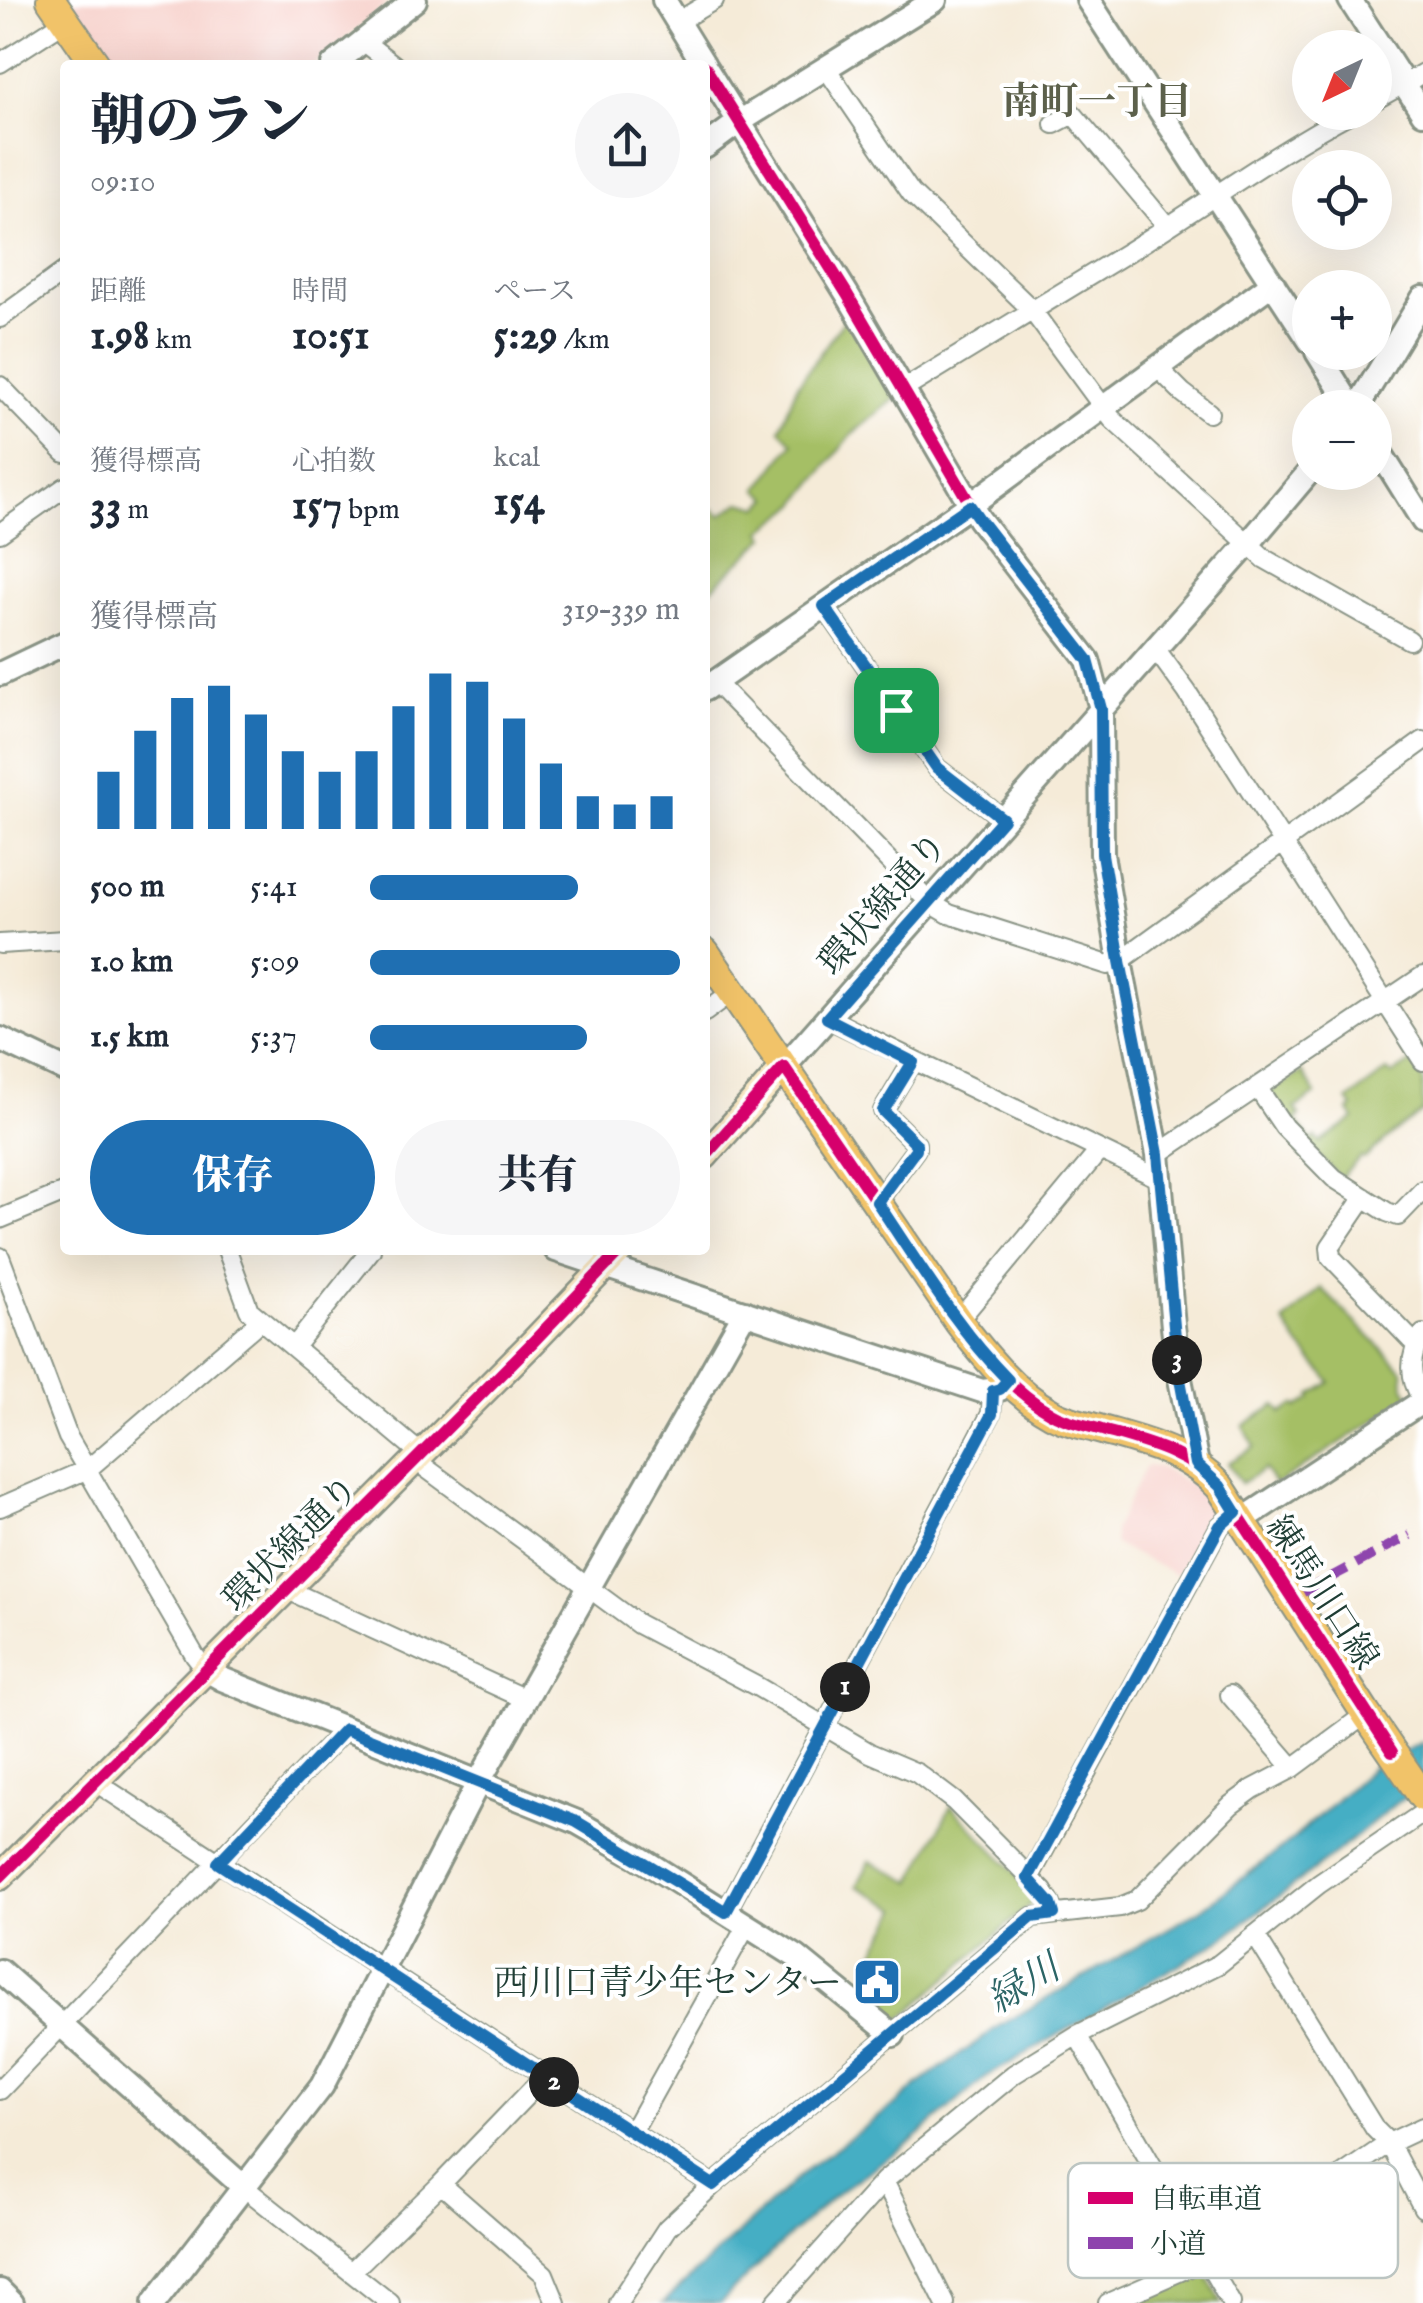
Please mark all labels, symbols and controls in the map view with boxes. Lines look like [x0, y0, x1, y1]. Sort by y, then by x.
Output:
north arrow [1292, 30, 1392, 130]
map controls [1292, 30, 1392, 490]
district label: 南町一丁目 [1002, 80, 1192, 128]
text: 朝のラン [90, 89, 310, 159]
button: share [575, 93, 680, 198]
button: locate [1292, 150, 1392, 250]
text: 09:10 [90, 162, 156, 203]
button: + [1292, 270, 1392, 370]
text: 距離 [90, 275, 146, 310]
text: 時間 [292, 275, 348, 310]
text: ペース [493, 275, 576, 310]
text: 1.98 [90, 310, 149, 363]
text: 10:51 [292, 310, 370, 363]
text: 5:29 [493, 310, 558, 363]
text: km [149, 323, 192, 358]
text: /km [558, 323, 610, 358]
button: − [1292, 390, 1392, 490]
text: kcal [493, 441, 540, 476]
text: 獲得標高 [90, 445, 202, 480]
text: 心拍数 [292, 445, 376, 480]
text: 154 [493, 476, 545, 529]
text: 33 [90, 480, 121, 533]
text: 157 [292, 480, 342, 533]
text: m [121, 493, 149, 528]
text: bpm [342, 493, 400, 528]
text: 319–339 m [562, 590, 680, 631]
text: 獲得標高 [90, 598, 218, 639]
pin [854, 668, 939, 753]
icon: arrive [869, 683, 924, 738]
street label: 環状線通り [809, 824, 958, 985]
text: 500 m [90, 867, 165, 908]
text: 5:41 [250, 867, 298, 908]
text: 1.0 km [90, 942, 173, 983]
text: 5:09 [250, 942, 300, 983]
text: 1.5 km [90, 1017, 169, 1058]
text: 5:37 [250, 1017, 297, 1058]
button: 保存 [90, 1120, 375, 1235]
button: 共有 [395, 1120, 680, 1235]
pin: 3 [1152, 1335, 1202, 1385]
text: 3 [1172, 1342, 1182, 1377]
street label: 環状線通り [214, 1467, 370, 1623]
street label: 練馬川口線 [1254, 1508, 1387, 1679]
pin: 1 [820, 1662, 870, 1712]
text: 1 [840, 1669, 850, 1704]
water label: 緑川 [980, 1943, 1073, 2026]
public building icon: 西川口青少年センター [851, 1956, 903, 2008]
place label: 西川口青少年センター [493, 1962, 842, 2007]
pin: 2 [529, 2057, 579, 2107]
text: 2 [547, 2064, 561, 2099]
legend [1068, 2163, 1398, 2278]
text: 自転車道 [1150, 2183, 1262, 2218]
text: 小道 [1150, 2228, 1206, 2263]

